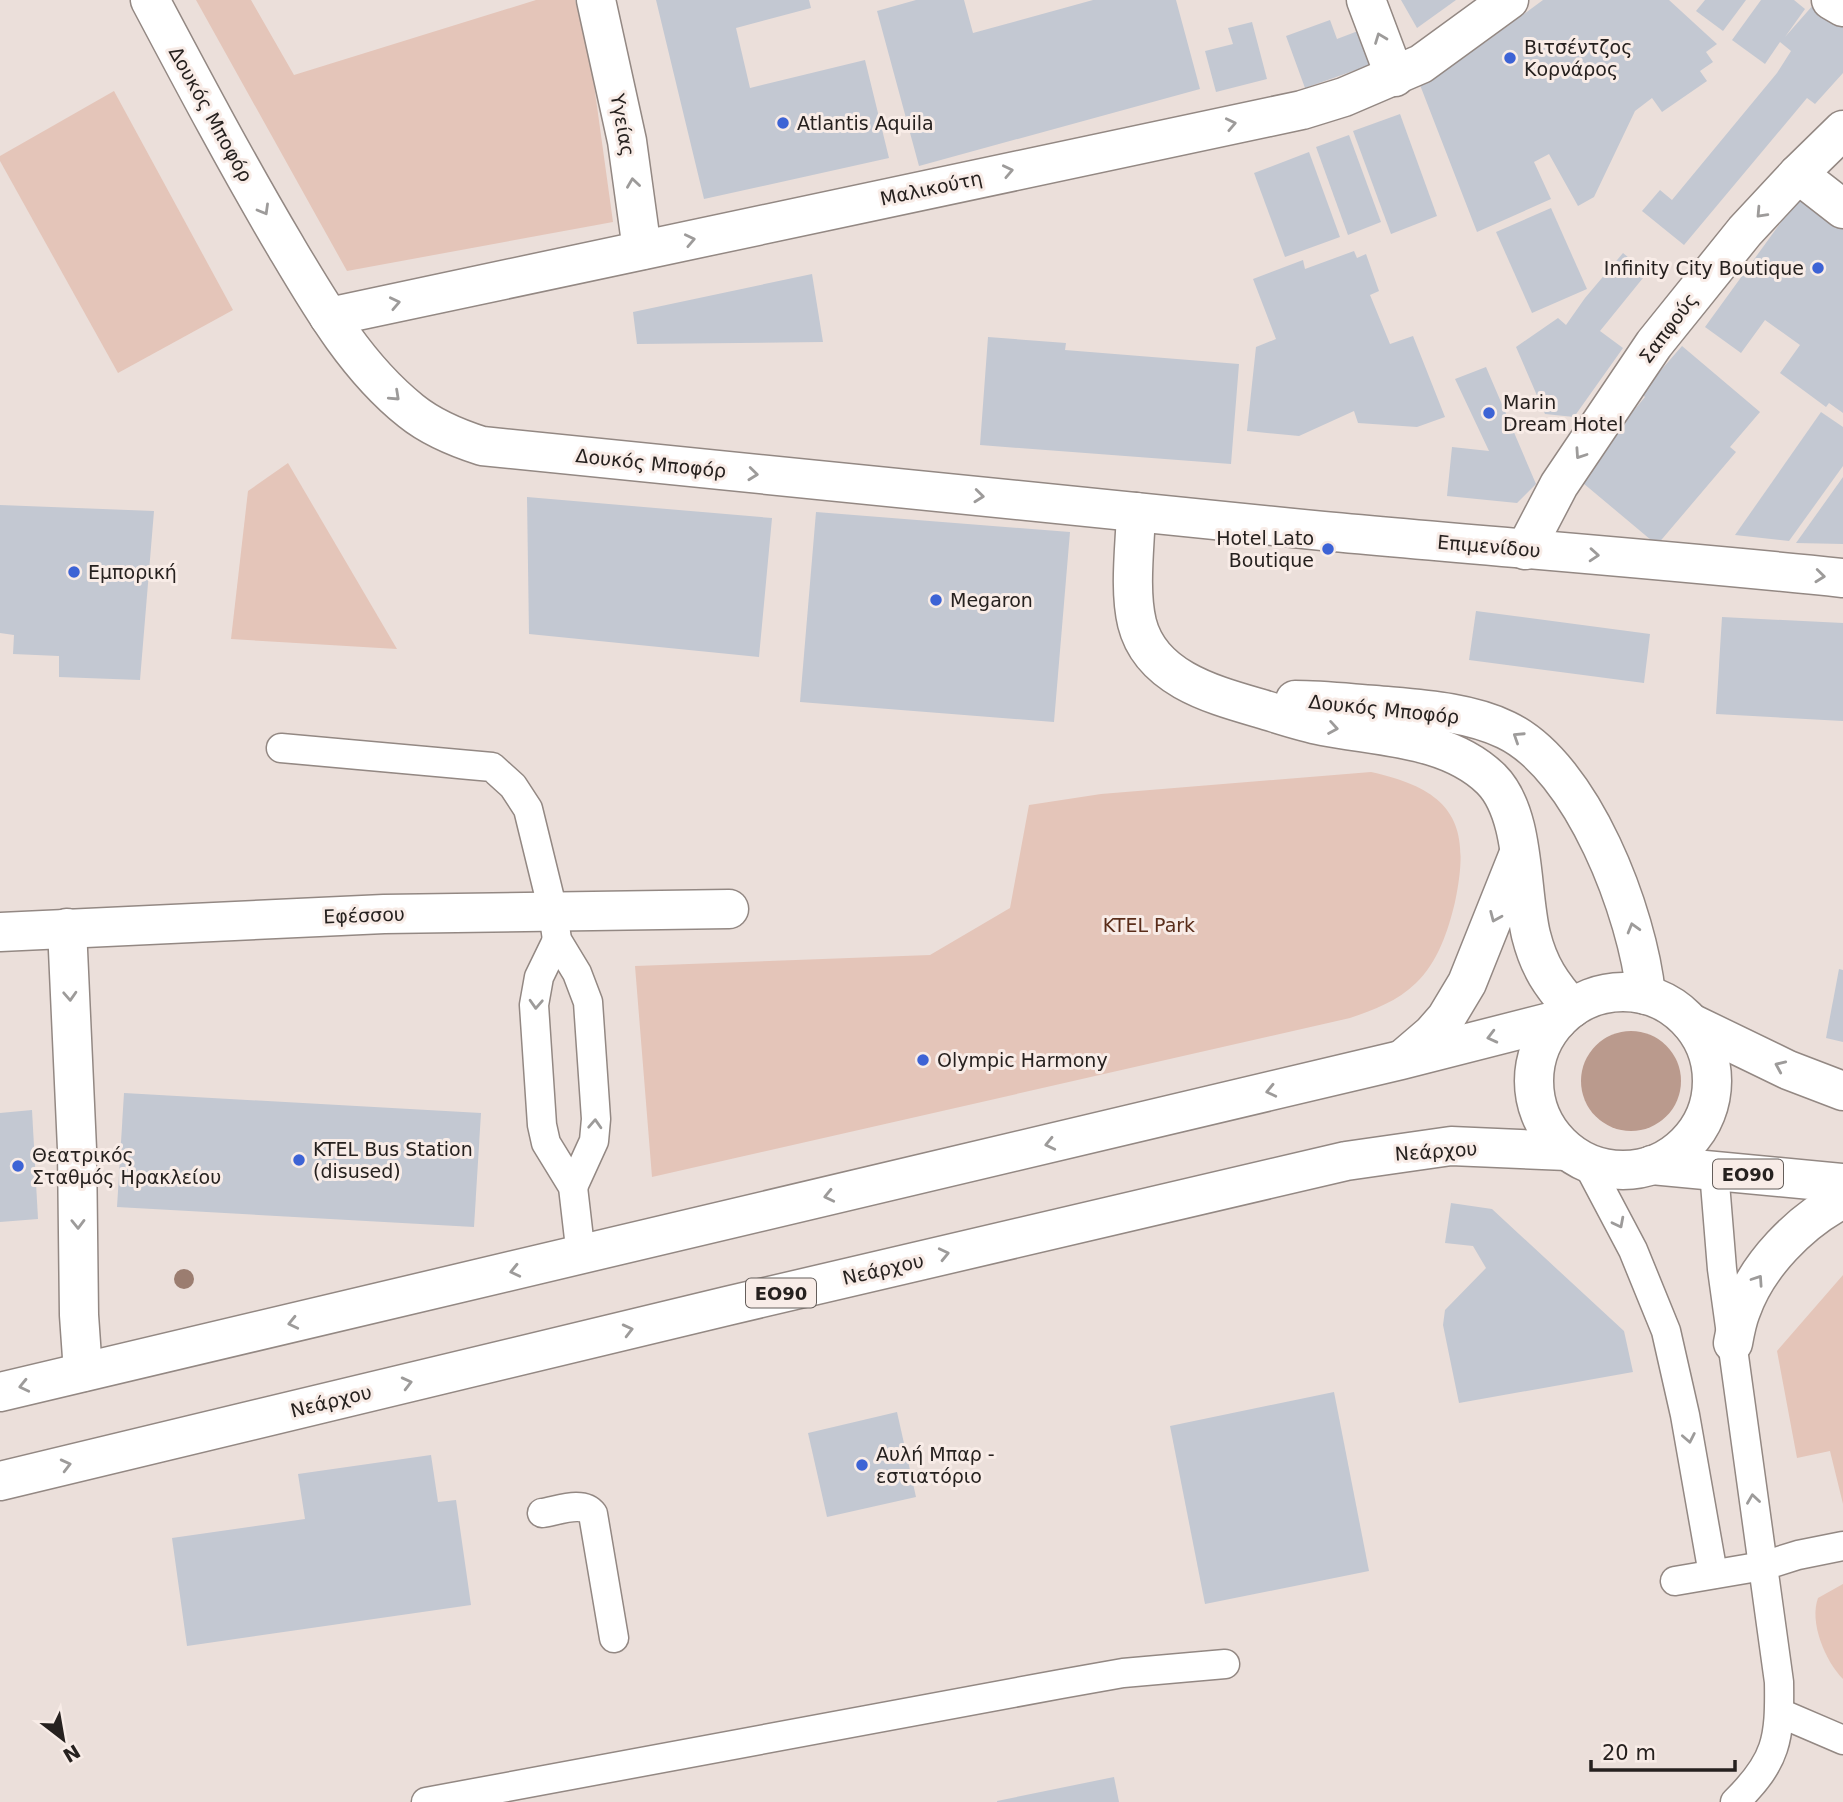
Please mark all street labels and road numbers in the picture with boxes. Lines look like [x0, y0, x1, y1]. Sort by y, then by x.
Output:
street label: Δουκός Μποφόρ [165, 42, 257, 186]
street label: Υγείας [607, 91, 639, 158]
street label: Μαλικούτη [878, 166, 984, 210]
street label: Σαπφούς [1634, 289, 1702, 367]
street label: Δουκός Μποφόρ [575, 444, 727, 482]
street label: Επιμενίδου [1436, 531, 1542, 561]
street label: Δουκός Μποφόρ [1308, 690, 1460, 728]
street label: Εφέσσου [323, 903, 405, 927]
street label: Νεάρχου [1394, 1137, 1478, 1165]
road number: ΕΟ90 [1713, 1160, 1783, 1189]
street label: Νεάρχου [840, 1249, 926, 1289]
road number: ΕΟ90 [746, 1278, 816, 1308]
street label: Νεάρχου [288, 1380, 374, 1422]

